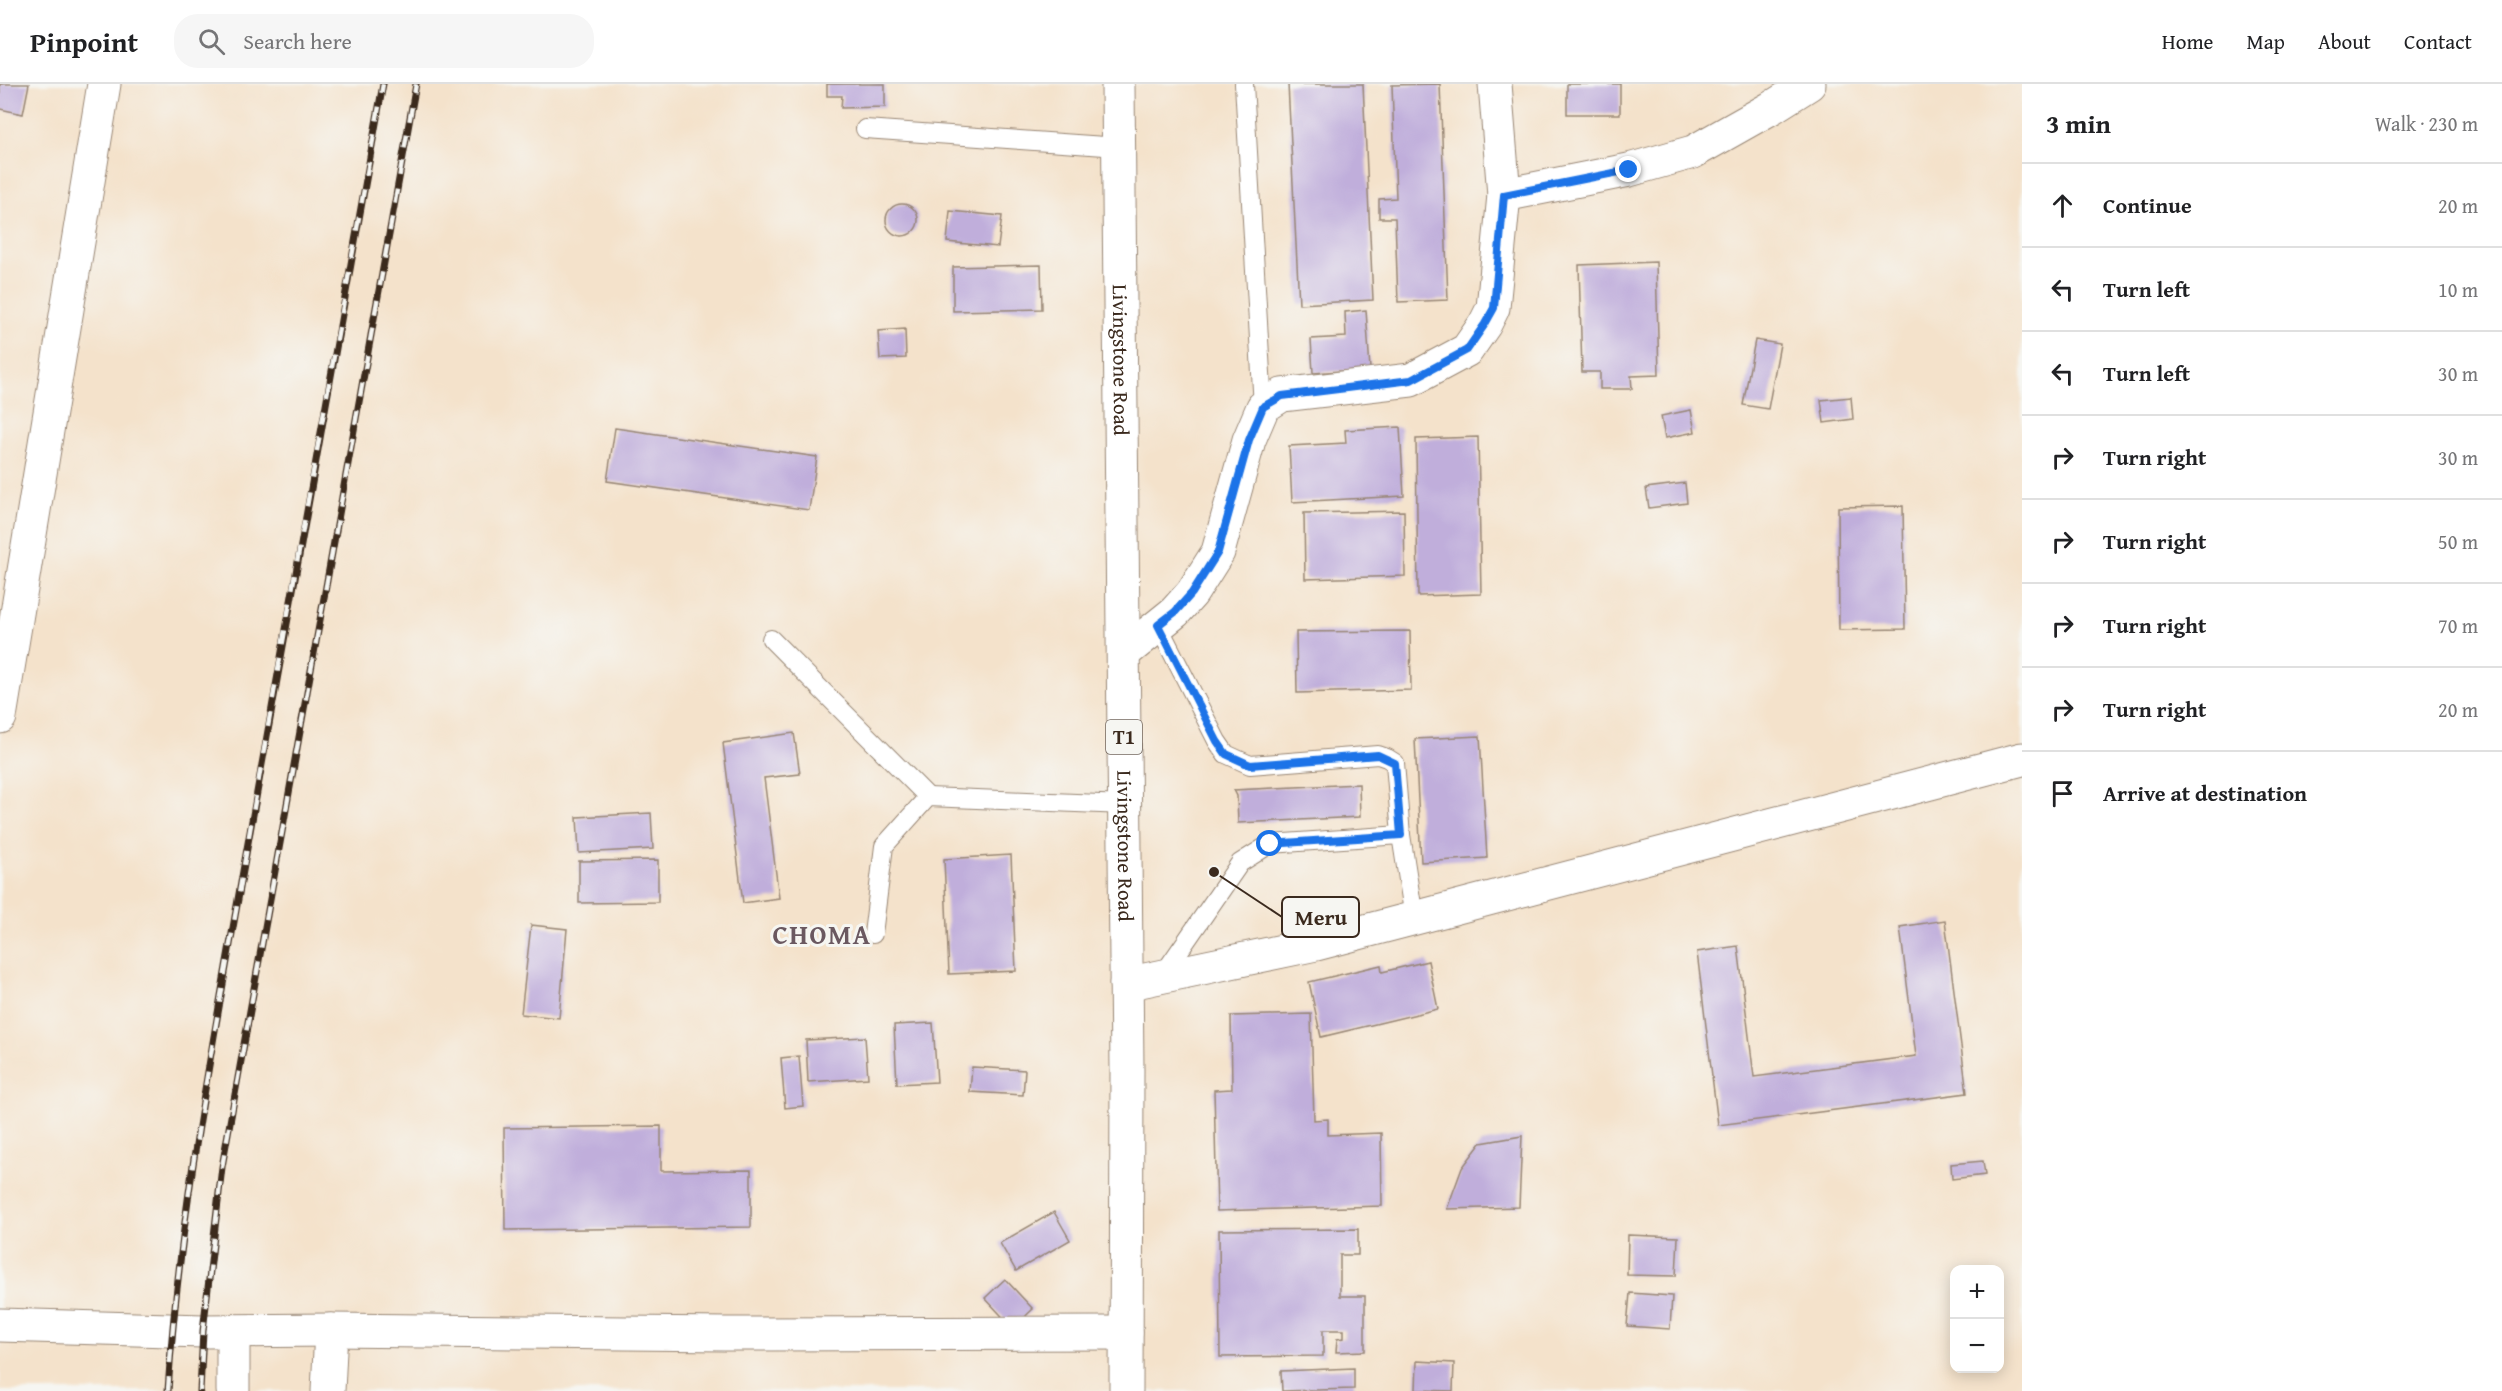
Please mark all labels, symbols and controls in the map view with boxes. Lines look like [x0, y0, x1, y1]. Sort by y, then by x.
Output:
search box [174, 14, 594, 68]
text: Pinpoint [30, 21, 138, 62]
icon: search [195, 25, 228, 58]
text: Search here [243, 25, 352, 57]
text: Home [2162, 26, 2213, 57]
text: Map [2246, 26, 2285, 57]
text: About [2318, 26, 2371, 57]
text: Contact [2404, 26, 2472, 57]
text: 3 min [2046, 104, 2111, 143]
text: Walk · 230 m [2375, 109, 2478, 138]
route end [1615, 156, 1641, 182]
icon: ahead [2046, 189, 2079, 222]
text: Continue [2103, 189, 2192, 221]
text: 20 m [2438, 191, 2478, 220]
icon: left [2046, 273, 2079, 306]
text: Turn left [2103, 273, 2190, 305]
text: 10 m [2438, 275, 2478, 304]
street label: Livingstone Road [1105, 284, 1137, 437]
icon: left [2046, 357, 2079, 390]
text: Turn left [2103, 357, 2190, 389]
text: 30 m [2438, 359, 2478, 388]
icon: right [2046, 441, 2079, 474]
text: Turn right [2103, 441, 2206, 473]
text: 30 m [2438, 443, 2478, 472]
icon: right [2046, 525, 2079, 558]
text: Turn right [2103, 525, 2206, 557]
text: 50 m [2438, 527, 2478, 556]
icon: right [2046, 609, 2079, 642]
text: Turn right [2103, 609, 2206, 641]
text: 70 m [2438, 611, 2478, 640]
icon: right [2046, 693, 2079, 726]
text: Turn right [2103, 693, 2206, 725]
text: 20 m [2438, 695, 2478, 724]
road number: T1 [1106, 720, 1142, 754]
street label: Livingstone Road [1109, 770, 1142, 923]
icon: arrive [2046, 777, 2079, 810]
text: Arrive at destination [2103, 777, 2307, 809]
route start [1256, 830, 1282, 856]
callout: Meru [1282, 897, 1359, 937]
text: Meru [1295, 901, 1348, 933]
district label: CHOMA [773, 914, 871, 954]
map controls [1950, 1265, 2004, 1373]
button: + [1950, 1265, 2004, 1319]
button: − [1950, 1319, 2004, 1373]

